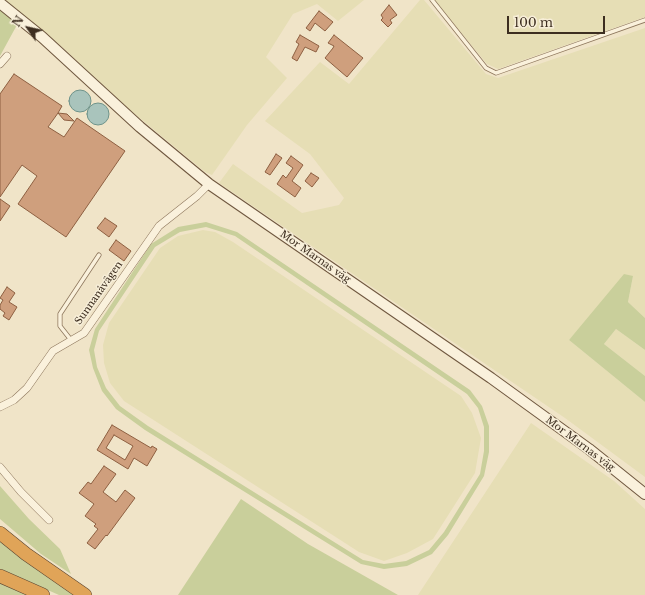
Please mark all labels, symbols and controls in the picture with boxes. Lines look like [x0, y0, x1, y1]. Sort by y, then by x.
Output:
north arrow [8, 8, 48, 48]
scale bar [509, 8, 607, 34]
text: N [9, 13, 27, 29]
text: 100 m [514, 15, 553, 30]
street label: Mor Marnas väg [277, 228, 353, 286]
street label: Sunnanåvägen [73, 259, 125, 327]
street label: Mor Marnas väg [543, 414, 617, 474]

